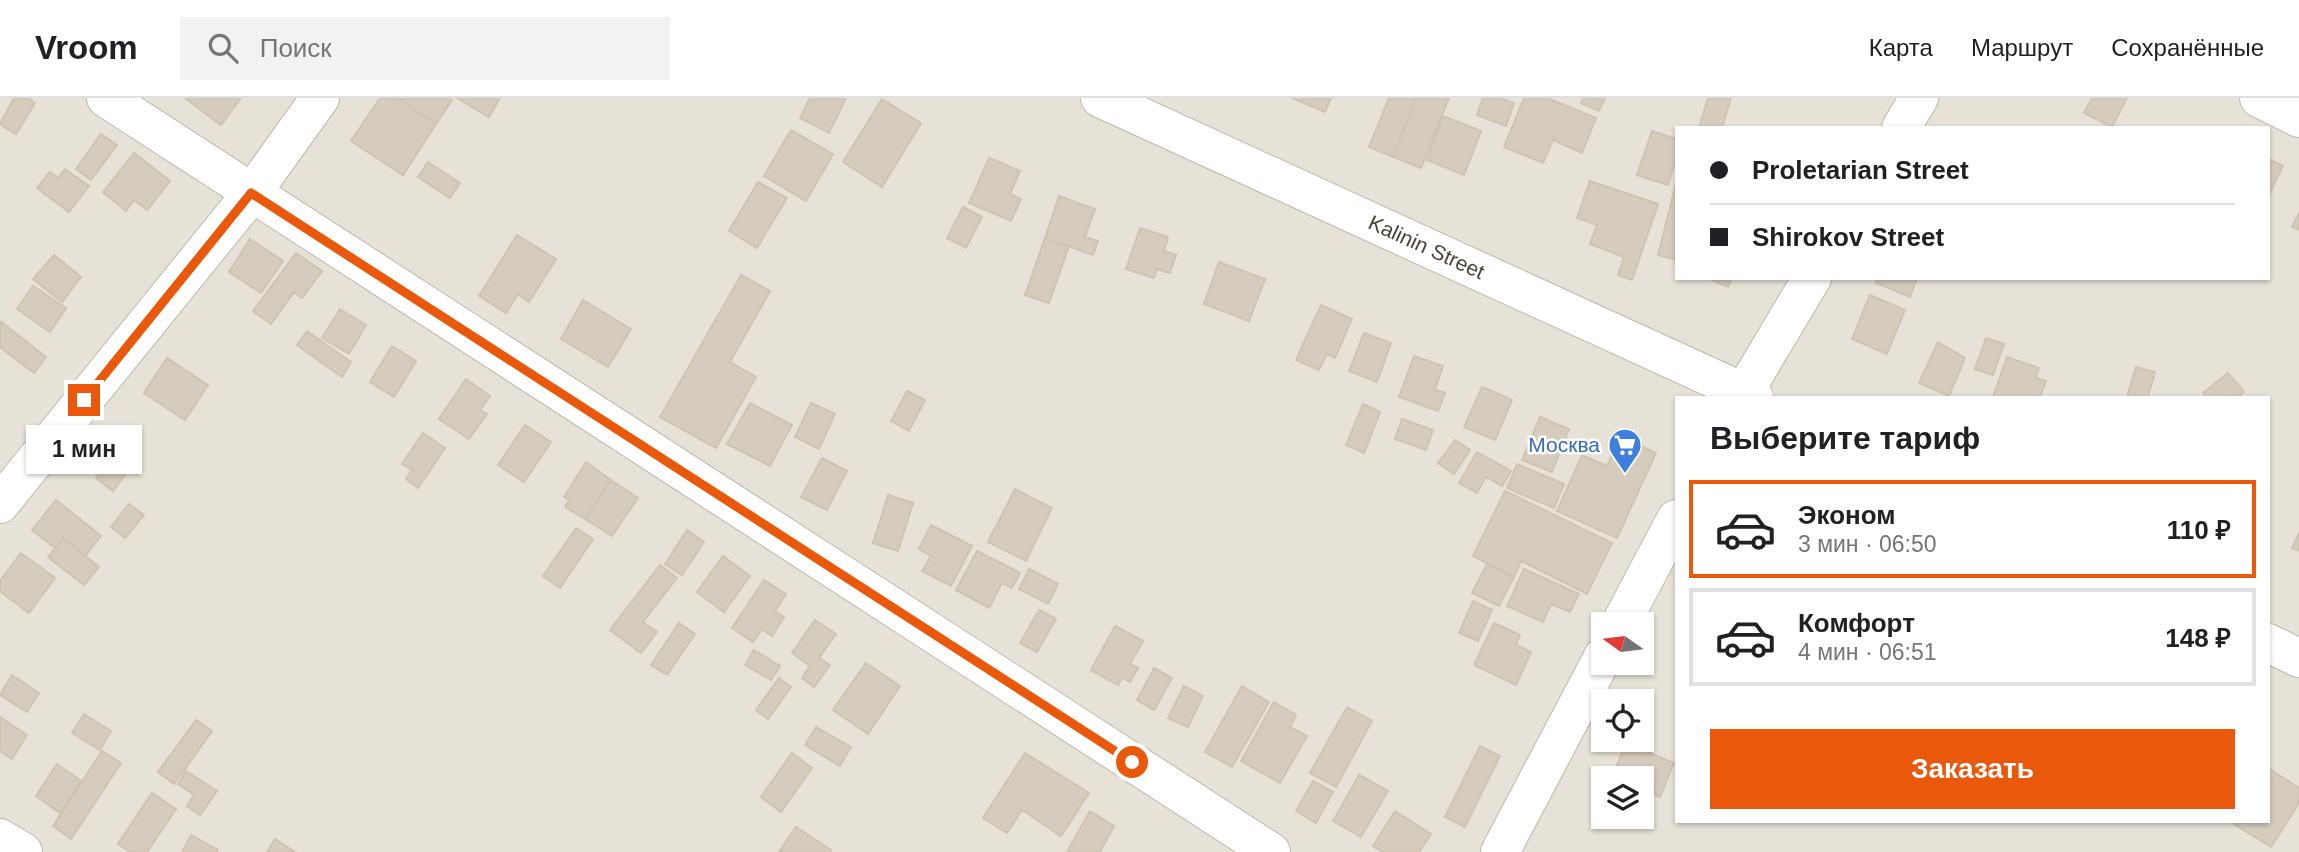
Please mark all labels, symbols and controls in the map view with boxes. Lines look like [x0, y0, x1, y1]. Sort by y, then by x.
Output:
search box [180, 17, 670, 80]
text: Vroom [35, 29, 138, 66]
icon: search [204, 29, 242, 67]
text: Поиск [260, 33, 332, 63]
text: Карта [1869, 34, 1933, 61]
text: Маршрут [1971, 34, 2073, 61]
text: Сохранённые [2111, 34, 2264, 61]
text: Proletarian Street [1752, 155, 1969, 185]
street label: Kalinin Street [1365, 210, 1488, 283]
text: Shirokov Street [1752, 222, 1944, 252]
route end [68, 384, 100, 416]
text: Выберите тариф [1710, 420, 1980, 456]
callout: 1 мин [26, 424, 142, 474]
supermarket icon: Москва [1606, 426, 1644, 475]
place label: Москва [1528, 433, 1600, 456]
text: 1 мин [52, 436, 116, 462]
icon: car [1714, 498, 1777, 561]
text: Эконом [1798, 500, 1896, 530]
text: 110 ₽ [2167, 515, 2231, 545]
text: 3 мин · 06:50 [1798, 531, 1937, 557]
icon: car [1714, 606, 1777, 669]
text: Комфорт [1798, 608, 1915, 638]
north arrow [1591, 612, 1654, 676]
map controls [1591, 612, 1654, 829]
text: 148 ₽ [2165, 623, 2231, 653]
text: 4 мин · 06:51 [1798, 639, 1937, 665]
button: locate [1591, 689, 1654, 752]
button: Заказать [1710, 729, 2235, 809]
route start [1116, 746, 1148, 778]
button: layers [1591, 766, 1654, 829]

